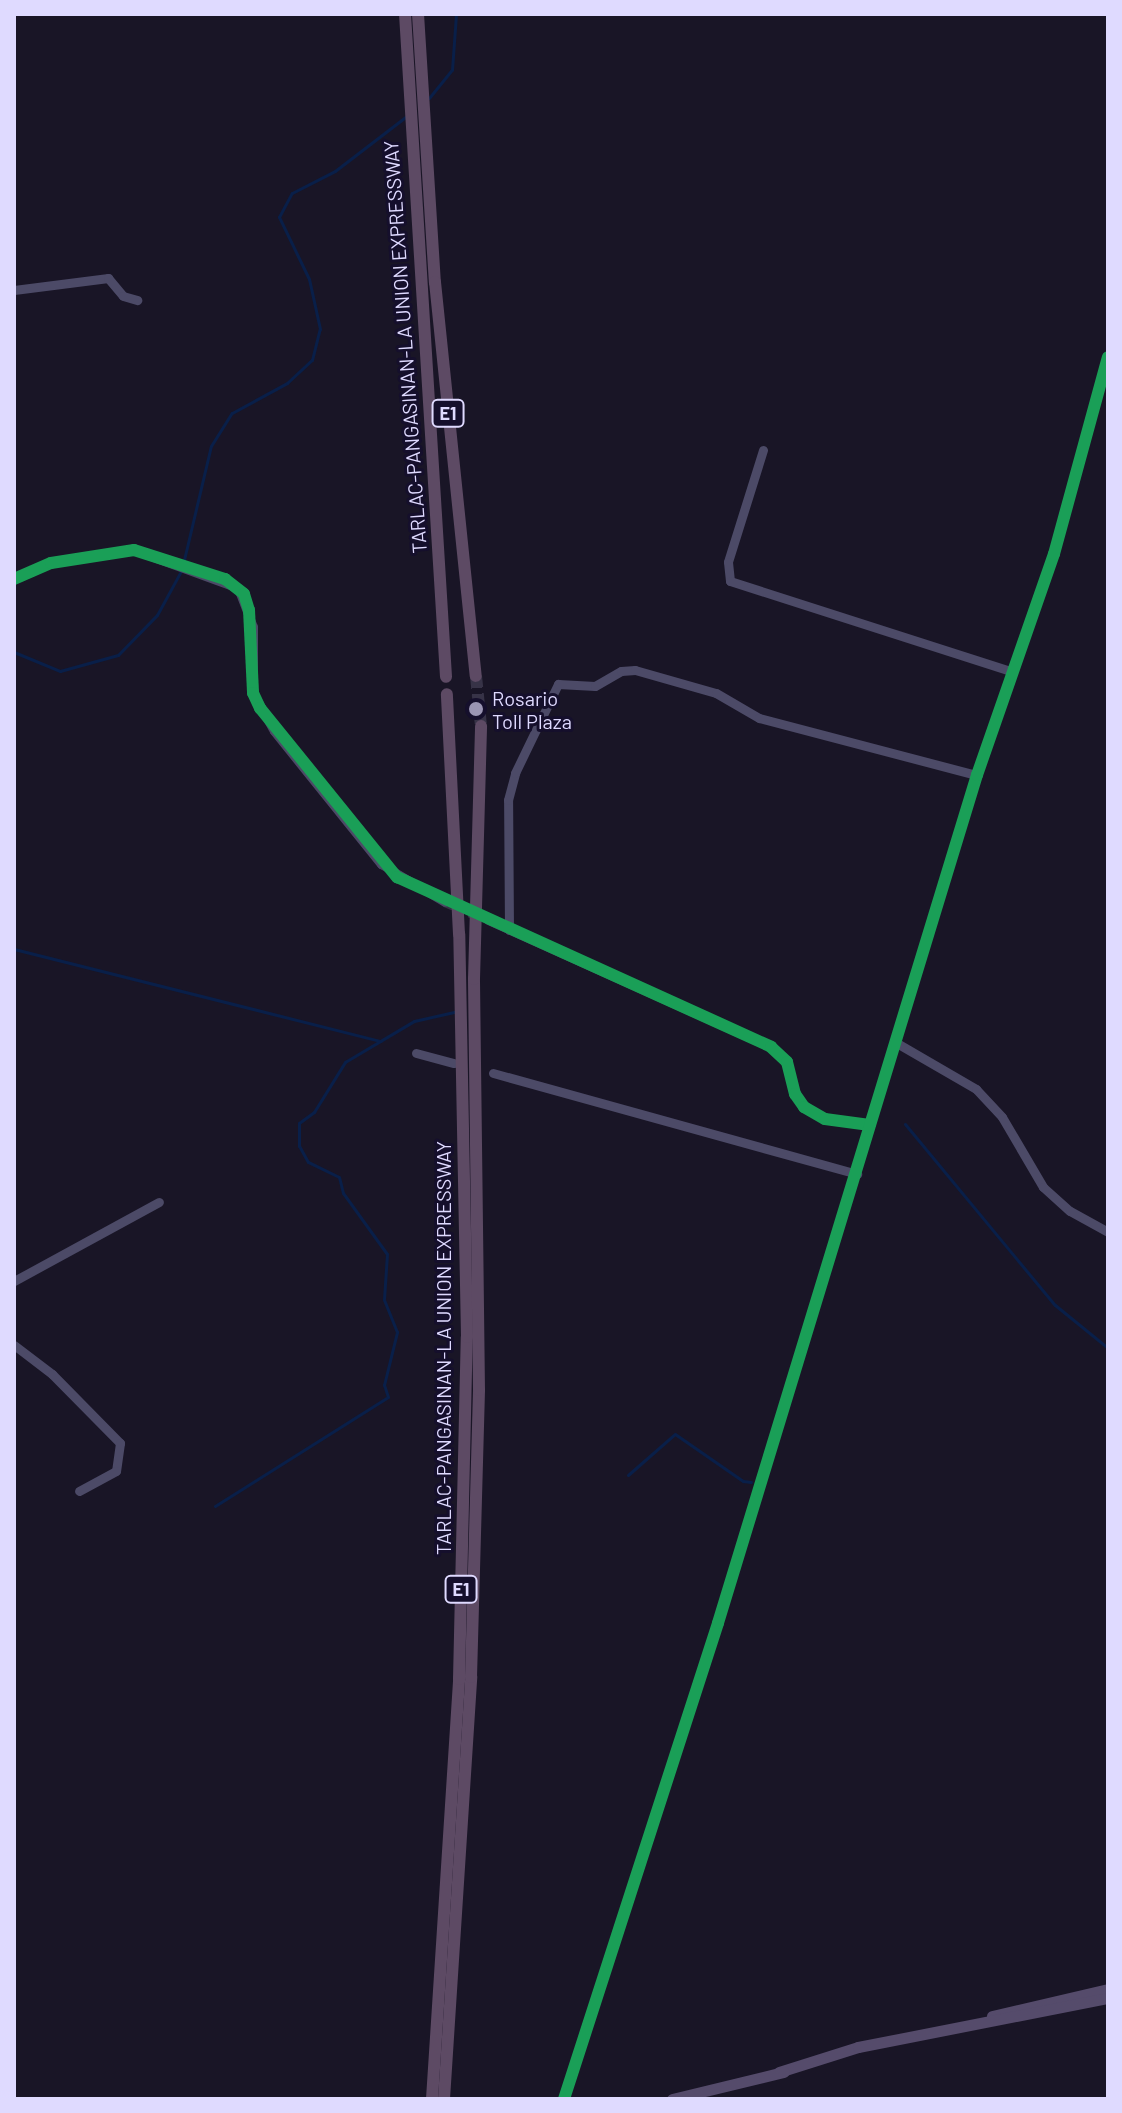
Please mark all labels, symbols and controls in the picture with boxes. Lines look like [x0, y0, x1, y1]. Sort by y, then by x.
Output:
street label: TARLAC-PANGASINAN-LA UNION EXPRESSWAY [379, 140, 431, 554]
road number: E1 [430, 399, 466, 427]
place label: Rosario Toll Plaza [492, 686, 572, 733]
marker: Rosario Toll Plaza [467, 700, 485, 718]
street label: TARLAC-PANGASINAN-LA UNION EXPRESSWAY [431, 1141, 455, 1555]
road number: E1 [443, 1575, 479, 1603]

